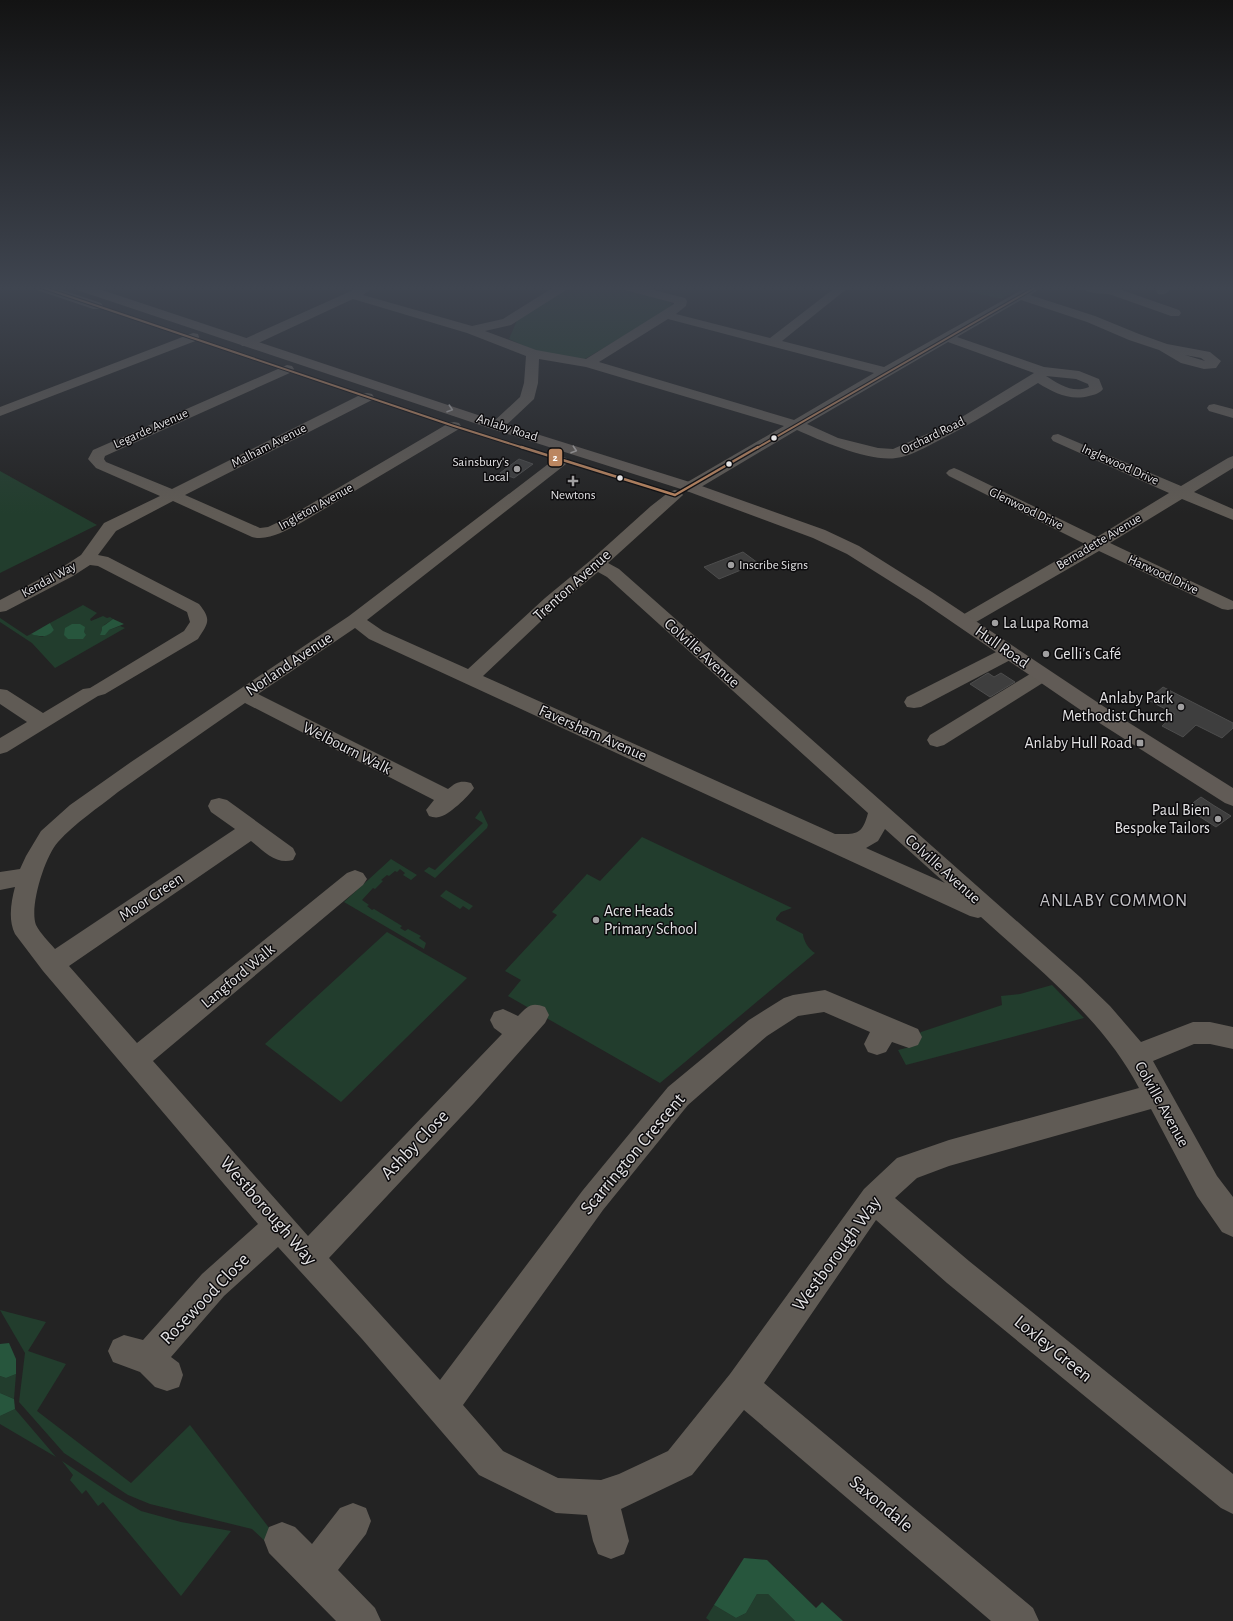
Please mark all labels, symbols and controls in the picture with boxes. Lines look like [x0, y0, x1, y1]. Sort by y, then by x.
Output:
one-way arrow [447, 405, 454, 413]
street label: Legarde Avenue [112, 407, 190, 451]
street label: Anlaby Road [475, 412, 539, 444]
street label: Orchard Road [899, 415, 967, 457]
street label: Malham Avenue [229, 421, 309, 471]
unlabelled marker [769, 433, 779, 443]
street label: Inglewood Drive [1080, 442, 1160, 488]
one-way arrow [570, 446, 577, 454]
line badge: 2 [548, 448, 563, 467]
text: 2 [552, 452, 558, 463]
place label: Sainsbury's Local [452, 456, 509, 484]
unlabelled marker [724, 459, 734, 469]
marker: Sainsbury's Local [512, 464, 522, 474]
unlabelled marker [615, 473, 625, 483]
marker: Newtons [568, 476, 578, 486]
street label: Ingleton Avenue [277, 481, 355, 533]
street label: Glenwood Drive [987, 485, 1065, 533]
place label: Newtons [550, 489, 596, 502]
street label: Bernadette Avenue [1054, 512, 1144, 572]
street label: Trenton Avenue [530, 546, 614, 624]
street label: Harwood Drive [1126, 553, 1200, 597]
place label: Inscribe Signs [739, 559, 808, 572]
street label: Kendal Way [20, 560, 79, 600]
marker: Inscribe Signs [726, 560, 736, 570]
street label: Colville Avenue [661, 615, 743, 691]
place label: La Lupa Roma [1003, 615, 1089, 631]
marker: La Lupa Roma [990, 618, 1000, 628]
street label: Hull Road [972, 623, 1032, 671]
street label: Norland Avenue [243, 629, 335, 699]
place label: Gelli's Café [1054, 646, 1121, 662]
marker: Gelli's Café [1041, 649, 1051, 659]
place label: Anlaby Park Methodist Church [1062, 690, 1174, 724]
street label: Faversham Avenue [537, 702, 649, 764]
marker: Anlaby Park Methodist Church [1176, 702, 1186, 712]
street label: Welbourn Walk [300, 719, 395, 777]
place label: Anlaby Hull Road [1025, 735, 1132, 752]
marker: Anlaby Hull Road [1135, 738, 1145, 748]
place label: Paul Bien Bespoke Tailors [1114, 802, 1210, 836]
marker: Paul Bien Bespoke Tailors [1213, 814, 1223, 824]
street label: Colville Avenue [902, 831, 984, 907]
street label: Moor Green [116, 870, 186, 924]
district label: ANLABY COMMON [1040, 892, 1188, 910]
place label: Acre Heads Primary School [604, 903, 697, 938]
marker: Acre Heads Primary School [591, 915, 601, 925]
street label: Langford Walk [198, 940, 278, 1011]
street label: Colville Avenue [1132, 1059, 1192, 1149]
street label: Scarrington Crescent [577, 1090, 689, 1218]
street label: Ashby Close [377, 1107, 453, 1183]
street label: Westborough Way [216, 1153, 320, 1269]
street label: Westborough Way [789, 1193, 885, 1315]
street label: Rosewood Close [157, 1250, 253, 1348]
street label: Loxley Green [1010, 1312, 1096, 1386]
street label: Saxondale [846, 1472, 916, 1536]

